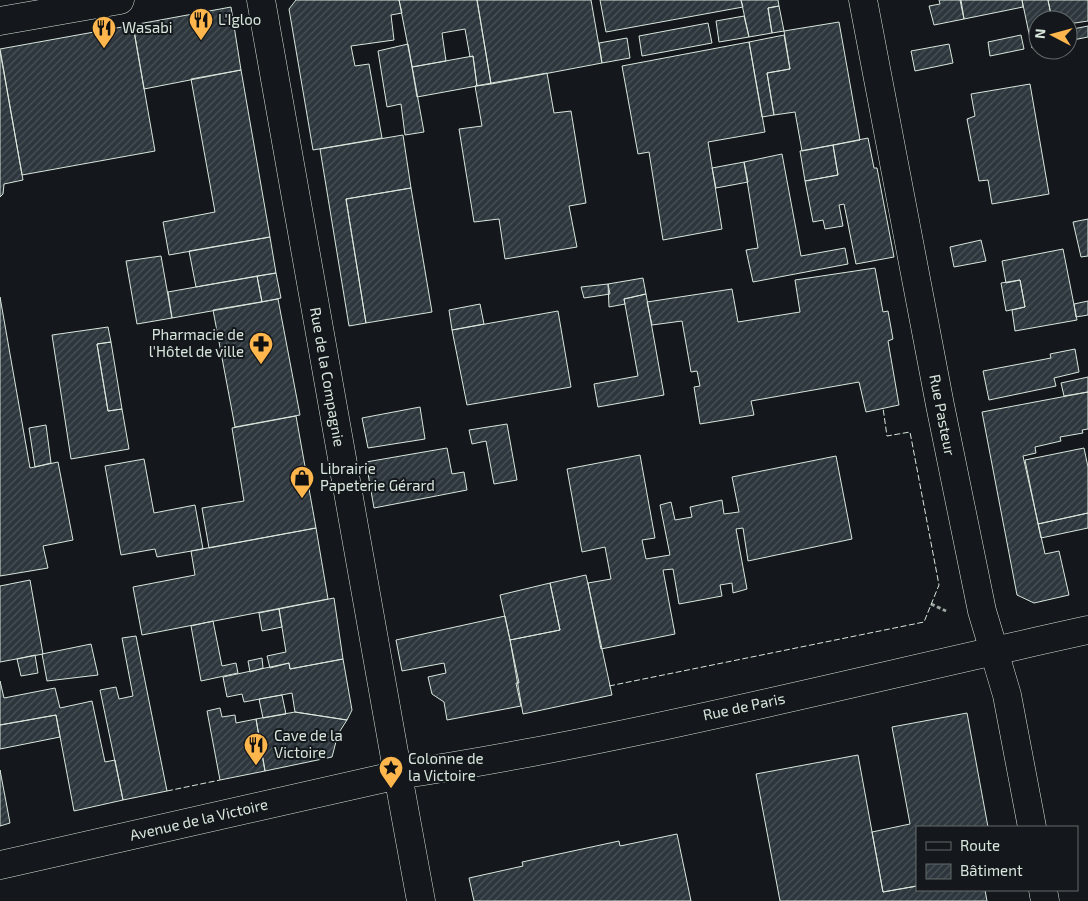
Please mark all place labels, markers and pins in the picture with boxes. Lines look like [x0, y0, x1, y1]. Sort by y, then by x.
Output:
restaurant icon: L'Igloo [188, 7, 214, 41]
place label: L'Igloo [218, 10, 261, 28]
restaurant icon: Wasabi [91, 15, 117, 49]
place label: Wasabi [122, 18, 172, 36]
place label: Pharmacie de l'Hôtel de ville [149, 325, 244, 360]
pharmacy icon: Pharmacie de l'Hôtel de ville [248, 331, 274, 365]
place label: Librairie Papeterie Gérard [320, 459, 435, 494]
shop icon: Librairie Papeterie Gérard [289, 465, 315, 499]
place label: Cave de la Victoire [274, 726, 343, 761]
restaurant icon: Cave de la Victoire [243, 732, 269, 766]
place label: Colonne de la Victoire [408, 749, 484, 784]
place icon: Colonne de la Victoire [378, 755, 404, 789]

